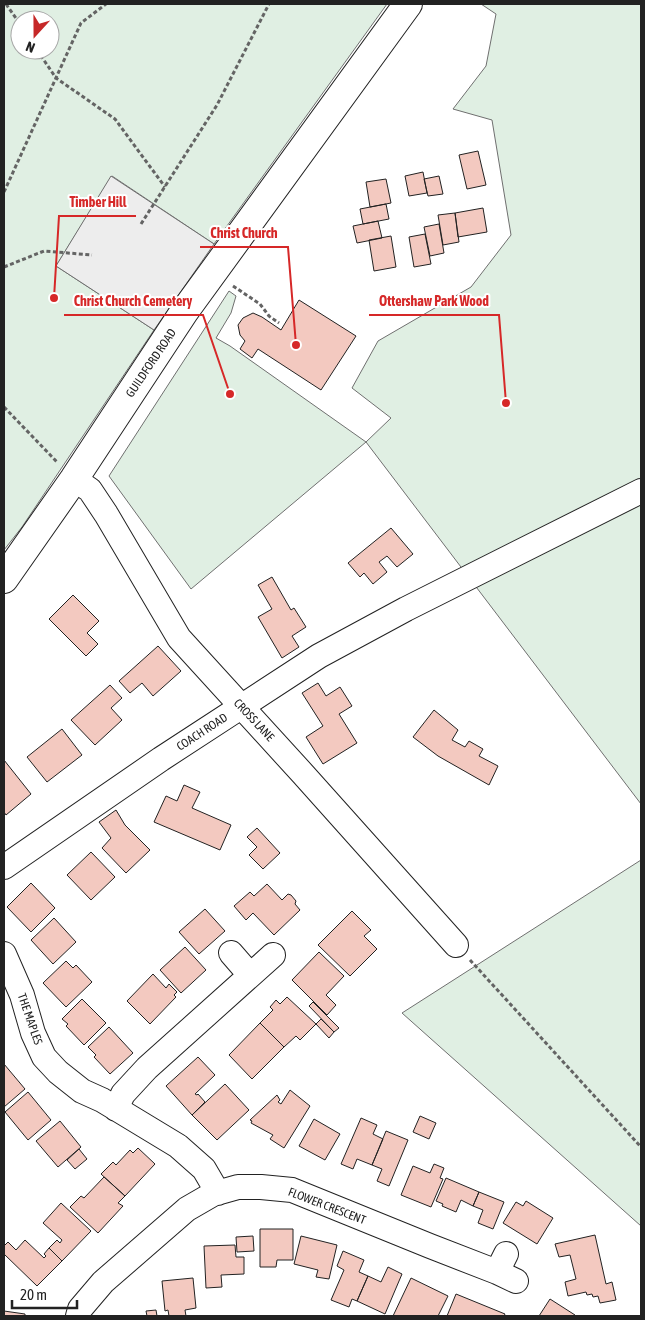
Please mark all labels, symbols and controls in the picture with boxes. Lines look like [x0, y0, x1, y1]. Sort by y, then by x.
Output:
north arrow [10, 10, 60, 60]
text: N [24, 38, 37, 56]
callout: Timber Hill [59, 187, 136, 216]
text: Timber Hill [70, 194, 127, 210]
callout: Christ Church [200, 218, 288, 247]
text: Christ Church [210, 225, 278, 241]
callout: Christ Church Cemetery [64, 286, 203, 315]
callout: Ottershaw Park Wood [369, 286, 499, 315]
text: Christ Church Cemetery [74, 293, 192, 309]
text: Ottershaw Park Wood [379, 293, 489, 309]
street label: GUILDFORD ROAD [123, 326, 179, 400]
street label: CROSS LANE [231, 696, 277, 744]
street label: COACH ROAD [174, 710, 230, 754]
street label: THE MAPLES [15, 991, 45, 1047]
street label: FLOWER CRESCENT [286, 1185, 368, 1227]
scale bar [12, 1278, 78, 1310]
text: 20 m [20, 1286, 47, 1303]

